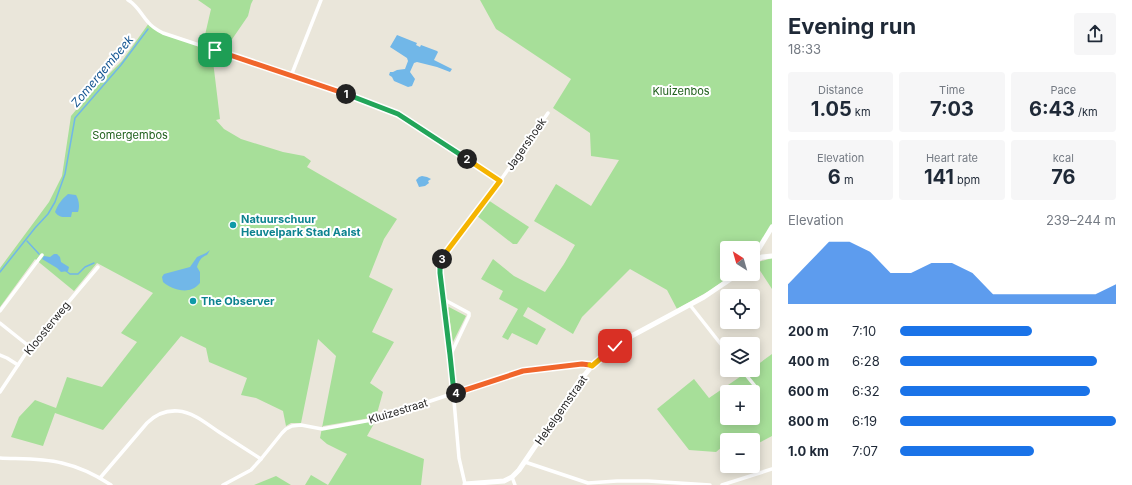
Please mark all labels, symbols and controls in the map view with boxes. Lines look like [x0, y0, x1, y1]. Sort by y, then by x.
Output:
text: Evening run [788, 13, 916, 39]
button: share [1074, 13, 1116, 55]
water label: Zomergembeek [68, 32, 137, 110]
pin [198, 33, 232, 67]
icon: arrive [204, 39, 226, 61]
text: 18:33 [788, 41, 821, 57]
text: Distance [818, 83, 863, 97]
text: Time [939, 83, 965, 97]
text: Pace [1050, 83, 1076, 97]
pin: 1 [336, 84, 356, 104]
park label: Kluizenbos [652, 84, 710, 98]
text: 1 [344, 87, 348, 101]
text: 1.05 [811, 97, 852, 121]
text: 7:03 [930, 97, 974, 121]
text: 6:43 [1029, 97, 1075, 121]
text: km [852, 105, 871, 119]
text: /km [1075, 105, 1098, 119]
street label: Jagershoek [503, 115, 549, 173]
park label: Somergembos [92, 128, 168, 142]
pin: 2 [457, 149, 477, 169]
text: Elevation [817, 151, 864, 165]
text: Heart rate [926, 151, 978, 165]
text: kcal [1053, 151, 1074, 165]
text: 2 [464, 152, 470, 166]
text: 6 [828, 165, 841, 189]
text: 141 [924, 165, 954, 189]
text: 76 [1051, 165, 1075, 189]
text: m [841, 173, 854, 187]
text: bpm [954, 173, 980, 187]
place label: Natuurschuur Heuvelpark Stad Aalst [241, 212, 361, 239]
text: Elevation [788, 212, 844, 228]
text: 239–244 m [1046, 212, 1116, 228]
marker: Natuurschuur Heuvelpark Stad Aalst [228, 220, 238, 230]
north arrow [720, 241, 760, 281]
map controls [720, 241, 760, 473]
pin: 3 [432, 249, 452, 269]
text: 3 [438, 252, 446, 266]
button: locate [720, 289, 760, 329]
place label: The Observer [201, 294, 275, 308]
marker: The Observer [188, 296, 198, 306]
street label: Kloosterweg [21, 298, 73, 358]
text: 200 m [788, 323, 829, 339]
text: 7:10 [852, 323, 876, 339]
pin [598, 329, 632, 363]
icon: check [604, 335, 626, 357]
button: layers [720, 337, 760, 377]
text: 400 m [788, 353, 829, 369]
text: 6:28 [852, 353, 880, 369]
street label: Hekelgemstraat [532, 372, 590, 447]
pin: 4 [446, 383, 466, 403]
text: 600 m [788, 383, 829, 399]
text: 6:32 [852, 383, 880, 399]
button: + [720, 385, 760, 425]
text: 4 [452, 386, 460, 400]
street label: Kluizestraat [367, 395, 430, 427]
text: 800 m [788, 413, 829, 429]
text: 6:19 [852, 413, 877, 429]
button: − [720, 433, 760, 473]
text: 1.0 km [788, 443, 829, 459]
text: 7:07 [852, 443, 878, 459]

